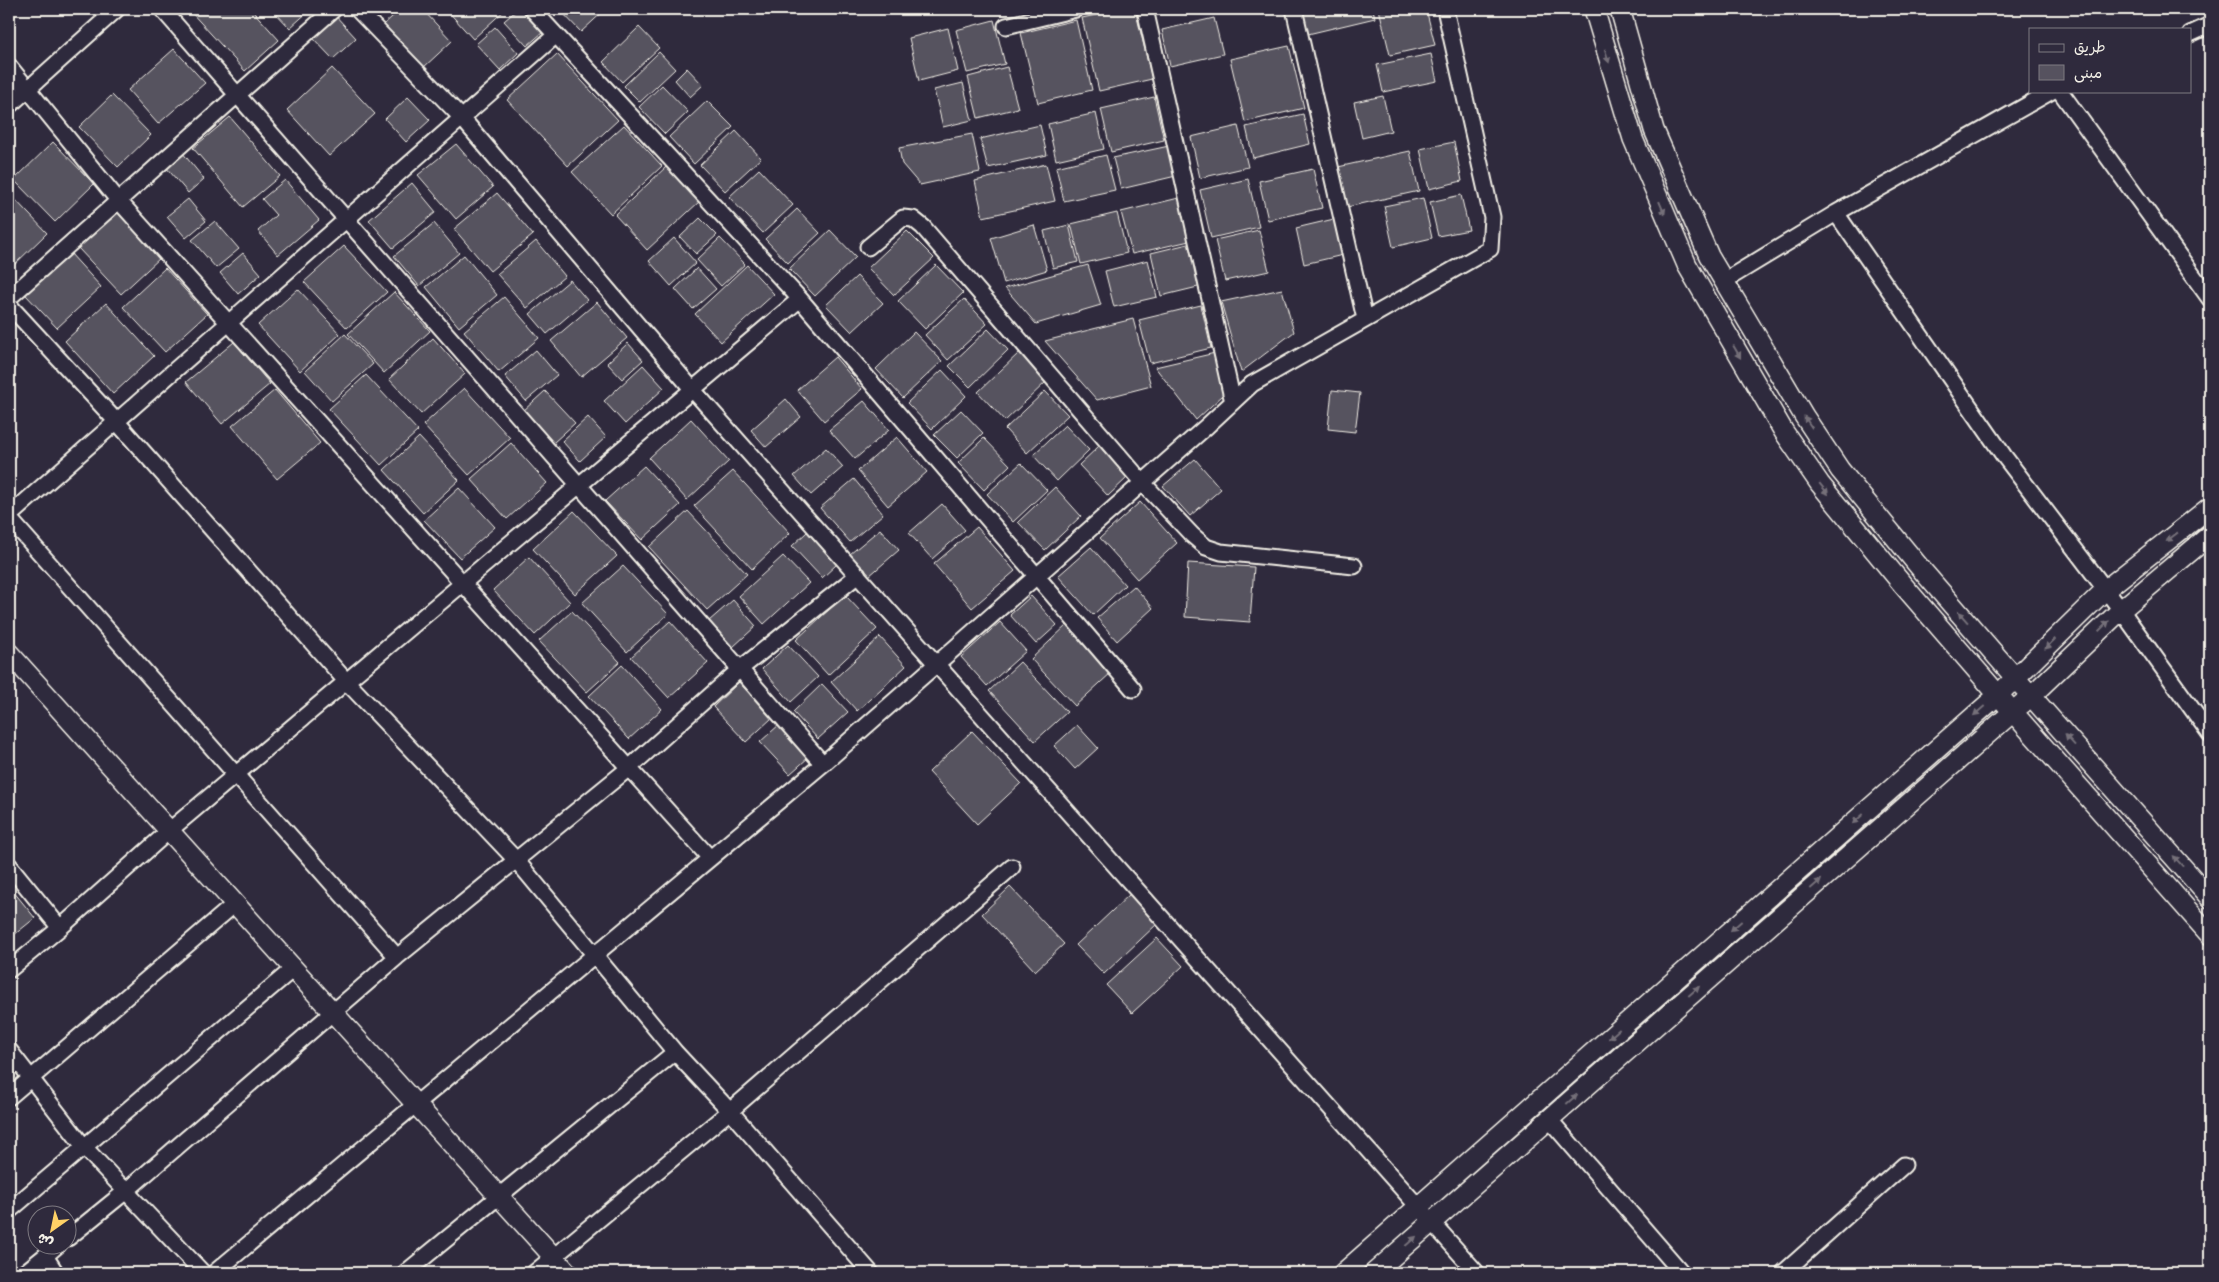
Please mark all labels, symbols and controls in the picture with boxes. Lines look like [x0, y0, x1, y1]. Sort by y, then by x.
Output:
legend [2029, 28, 2192, 92]
text: طريق [2074, 34, 2106, 57]
one-way arrow [1603, 48, 1611, 63]
text: مبنى [2074, 60, 2102, 83]
one-way arrow [1659, 201, 1667, 215]
one-way arrow [1732, 346, 1741, 359]
one-way arrow [1803, 415, 1812, 428]
one-way arrow [1819, 482, 1830, 495]
one-way arrow [2165, 532, 2179, 542]
one-way arrow [1957, 612, 1969, 624]
one-way arrow [2097, 620, 2109, 632]
one-way arrow [2045, 638, 2057, 650]
one-way arrow [1974, 705, 1986, 717]
one-way arrow [2064, 733, 2075, 746]
one-way arrow [1852, 813, 1864, 825]
one-way arrow [2172, 855, 2183, 868]
one-way arrow [1809, 878, 1821, 890]
one-way arrow [1730, 920, 1742, 932]
one-way arrow [1687, 986, 1700, 997]
one-way arrow [1608, 1028, 1620, 1039]
one-way arrow [1566, 1093, 1578, 1105]
north arrow [28, 1204, 78, 1254]
text: ش [32, 1228, 57, 1254]
one-way arrow [1404, 1235, 1416, 1247]

